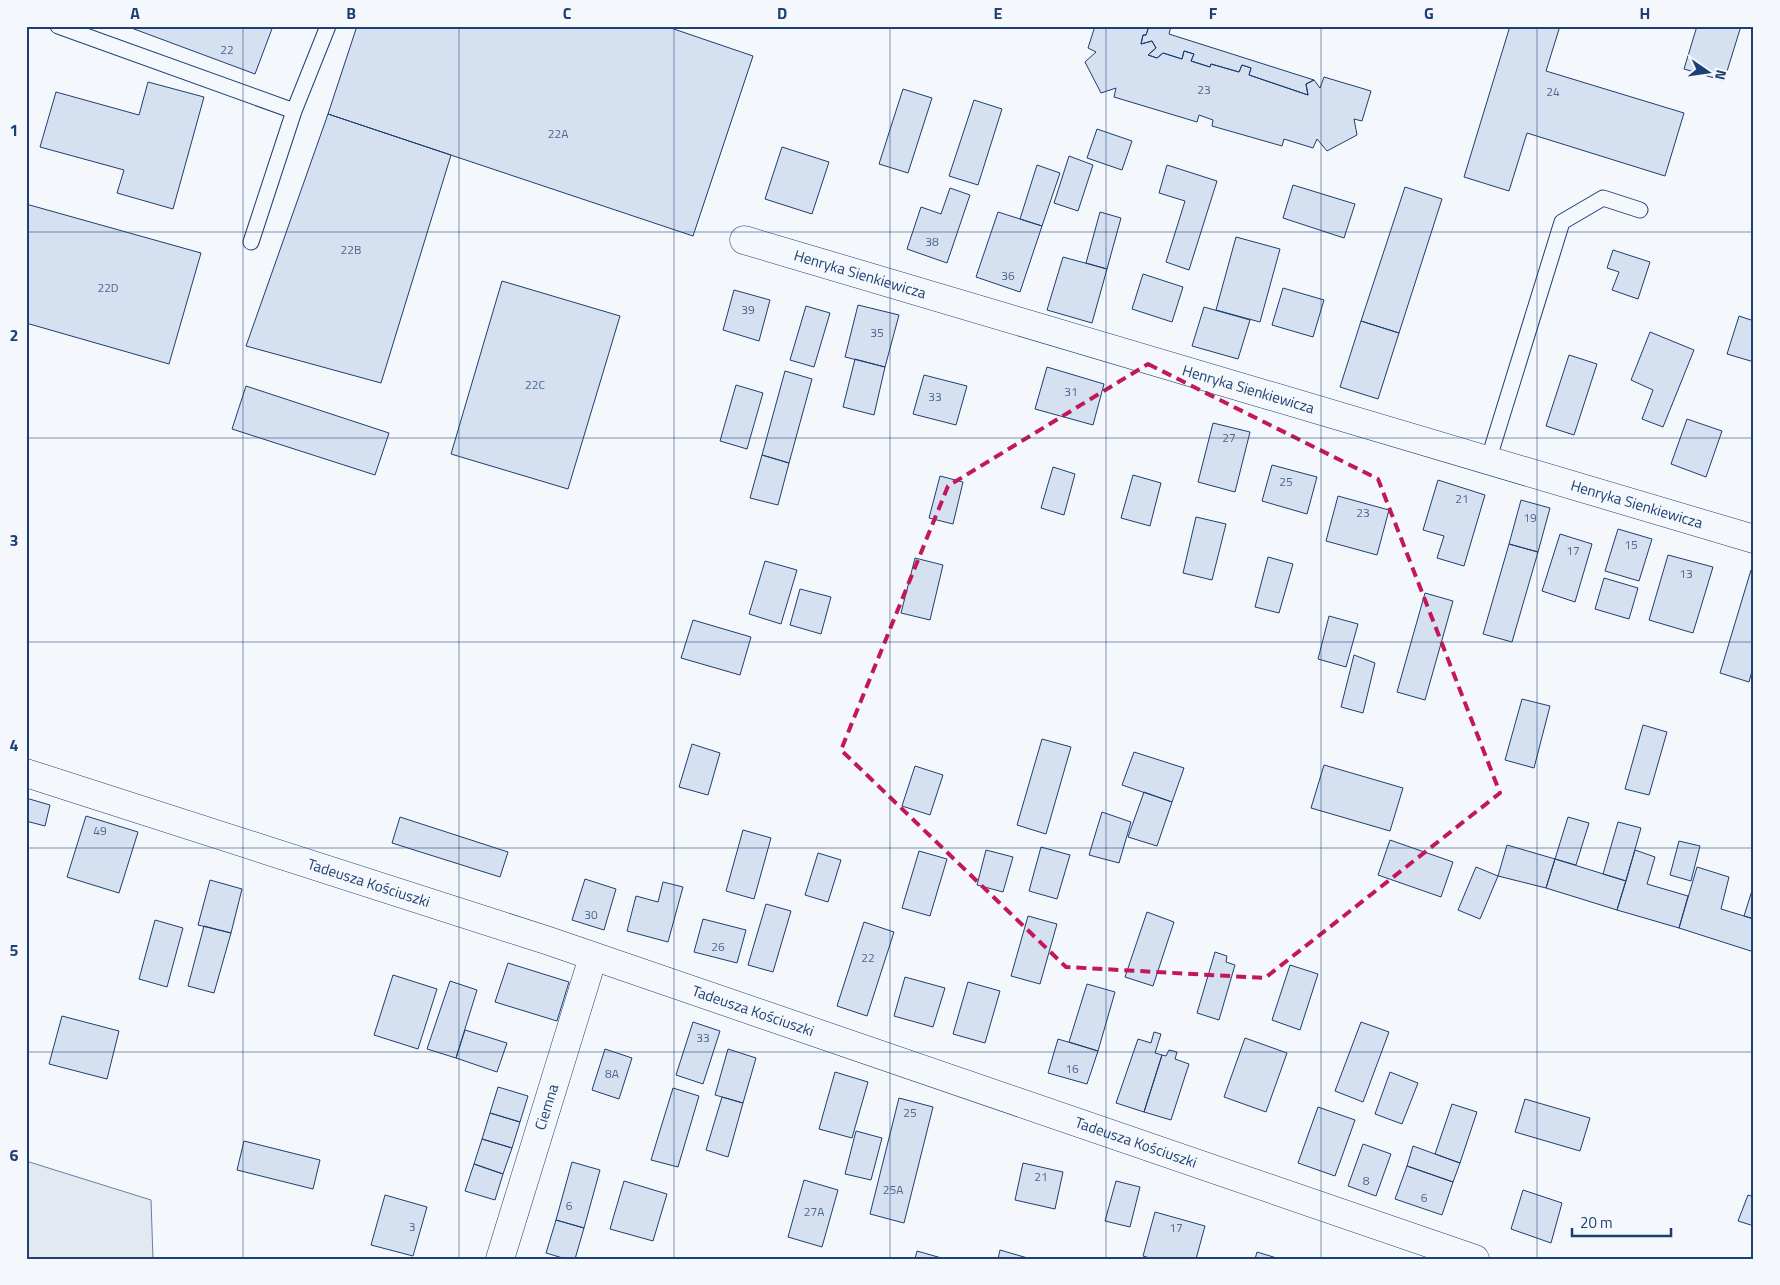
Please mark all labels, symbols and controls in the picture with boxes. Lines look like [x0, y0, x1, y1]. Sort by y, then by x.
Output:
text: A [130, 1, 140, 25]
text: B [346, 1, 356, 25]
text: C [563, 1, 572, 25]
text: D [777, 1, 787, 25]
text: E [994, 1, 1003, 25]
text: F [1209, 1, 1218, 25]
text: G [1424, 1, 1434, 25]
text: H [1640, 1, 1650, 25]
house number: 22 [220, 40, 234, 59]
north arrow [1682, 48, 1732, 98]
text: N [1710, 68, 1732, 82]
house number: 23 [1197, 80, 1211, 99]
house number: 24 [1546, 82, 1560, 101]
text: 1 [10, 118, 18, 142]
house number: 22A [548, 124, 568, 143]
house number: 38 [925, 232, 939, 251]
house number: 22B [341, 240, 361, 259]
street label: Henryka Sienkiewicza [791, 243, 929, 304]
house number: 36 [1001, 266, 1015, 285]
house number: 22D [97, 278, 119, 297]
house number: 39 [741, 300, 755, 319]
text: 2 [10, 323, 18, 347]
house number: 35 [870, 323, 884, 342]
street label: Henryka Sienkiewicza [1180, 358, 1318, 419]
house number: 22C [525, 375, 545, 394]
house number: 31 [1064, 382, 1078, 401]
house number: 33 [928, 387, 942, 406]
house number: 27 [1222, 428, 1236, 447]
house number: 25 [1279, 472, 1293, 491]
street label: Henryka Sienkiewicza [1568, 473, 1706, 534]
house number: 21 [1455, 489, 1469, 508]
house number: 23 [1356, 503, 1370, 522]
house number: 19 [1523, 508, 1537, 527]
text: 3 [10, 528, 18, 552]
house number: 15 [1624, 535, 1638, 554]
house number: 17 [1566, 541, 1580, 560]
house number: 13 [1679, 564, 1693, 583]
text: 4 [10, 733, 19, 757]
house number: 49 [93, 821, 107, 840]
street label: Tadeusza Kościuszki [305, 852, 433, 913]
house number: 30 [584, 905, 598, 924]
house number: 26 [711, 937, 725, 956]
text: 5 [10, 938, 19, 962]
house number: 22 [861, 948, 875, 967]
street label: Tadeusza Kościuszki [689, 979, 817, 1042]
house number: 33 [696, 1028, 710, 1047]
house number: 16 [1065, 1059, 1079, 1078]
house number: 8A [605, 1064, 619, 1083]
street label: Ciemna [528, 1081, 564, 1133]
house number: 25 [903, 1103, 917, 1122]
street label: Tadeusza Kościuszki [1072, 1111, 1200, 1174]
text: 6 [10, 1143, 19, 1167]
house number: 21 [1034, 1167, 1048, 1186]
house number: 8 [1363, 1171, 1370, 1190]
house number: 25A [883, 1180, 903, 1199]
house number: 6 [1421, 1188, 1428, 1207]
house number: 6 [566, 1196, 573, 1215]
house number: 27A [804, 1202, 824, 1221]
scale bar [1572, 1205, 1671, 1237]
text: 20 m [1580, 1211, 1613, 1234]
house number: 3 [409, 1217, 415, 1236]
house number: 17 [1169, 1218, 1183, 1237]

